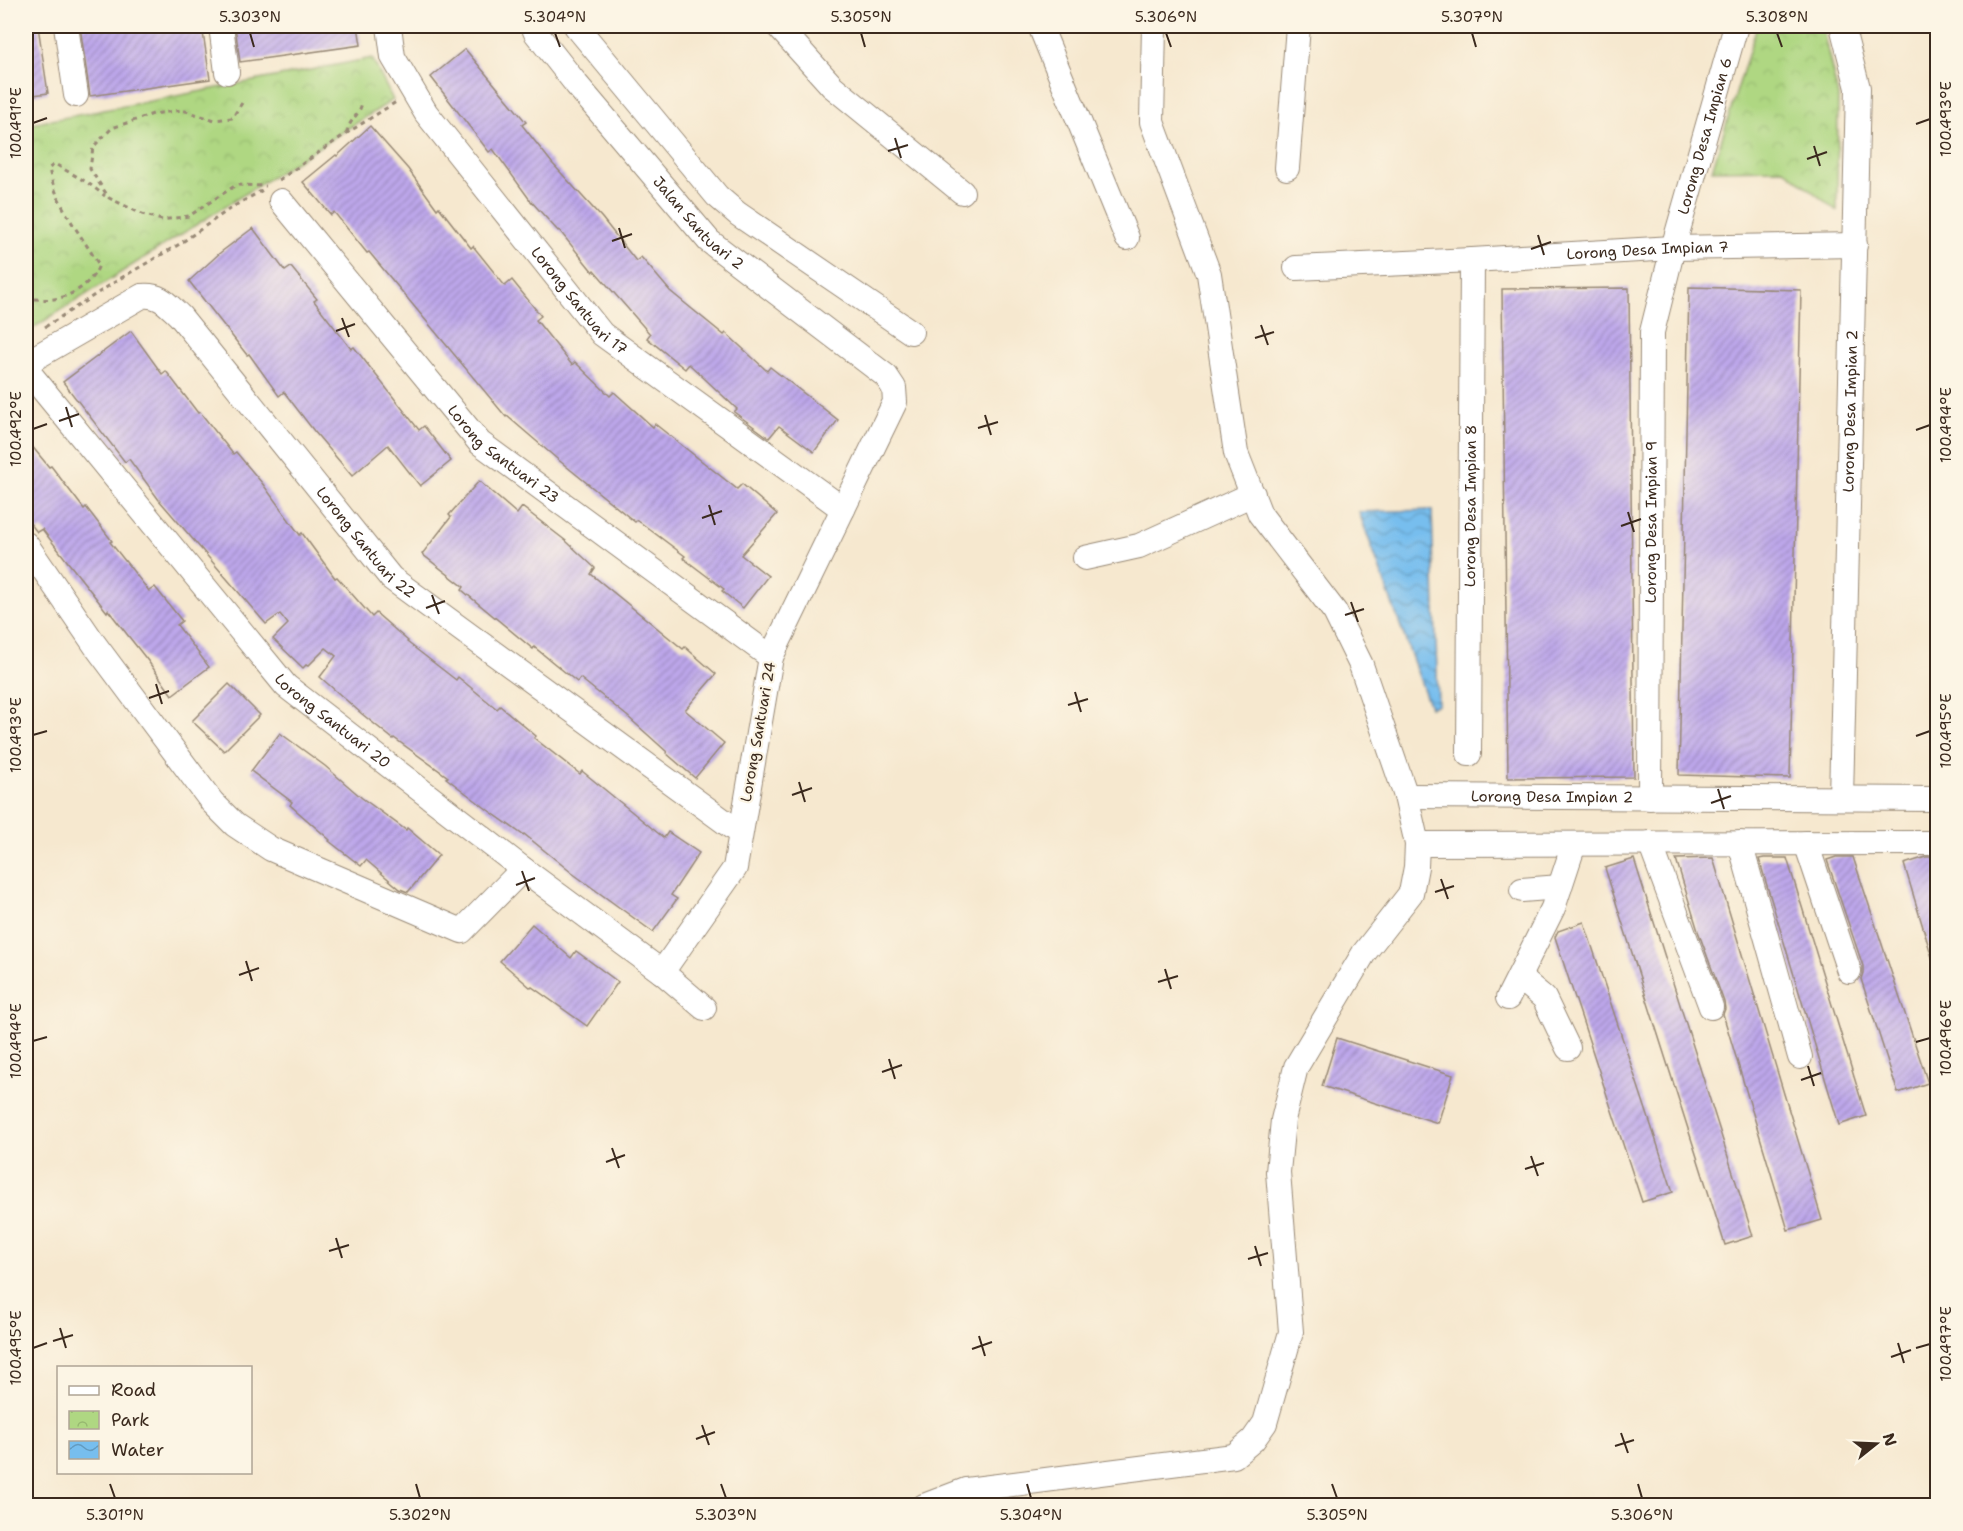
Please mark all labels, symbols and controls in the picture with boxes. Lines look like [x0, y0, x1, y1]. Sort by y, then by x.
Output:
text: 5.303°N [219, 7, 281, 27]
text: 5.304°N [524, 7, 586, 27]
text: 5.305°N [830, 7, 892, 27]
text: 5.306°N [1135, 7, 1197, 27]
text: 5.307°N [1441, 7, 1503, 27]
text: 5.308°N [1746, 7, 1808, 27]
street label: Lorong Desa Impian 6 [1673, 55, 1737, 217]
text: 100.493°E [1936, 81, 1956, 157]
text: 100.491°E [6, 87, 26, 159]
street label: Jalan Santuari 2 [649, 172, 748, 274]
street label: Lorong Desa Impian 7 [1566, 237, 1729, 264]
street label: Lorong Santuari 17 [526, 243, 632, 359]
street label: Lorong Desa Impian 2 [1838, 330, 1862, 493]
text: 100.494°E [1936, 387, 1956, 463]
text: 100.492°E [6, 391, 26, 467]
street label: Lorong Santuari 23 [443, 401, 563, 508]
street label: Lorong Desa Impian 8 [1460, 425, 1481, 587]
street label: Lorong Desa Impian 9 [1641, 441, 1662, 603]
street label: Lorong Santuari 22 [312, 483, 419, 603]
street label: Lorong Santuari 24 [736, 660, 780, 804]
street label: Lorong Santuari 20 [270, 669, 394, 773]
text: 100.495°E [1936, 693, 1956, 769]
text: 100.493°E [6, 697, 26, 773]
street label: Lorong Desa Impian 2 [1471, 786, 1633, 807]
text: 100.496°E [1936, 1000, 1956, 1076]
text: 100.494°E [6, 1003, 26, 1079]
text: 100.497°E [1936, 1306, 1956, 1382]
text: 100.495°E [6, 1310, 26, 1386]
legend [57, 1366, 252, 1474]
text: Road [111, 1378, 156, 1402]
text: Park [111, 1408, 150, 1432]
north arrow [1846, 1414, 1906, 1474]
text: N [1878, 1430, 1902, 1449]
text: Water [111, 1438, 164, 1462]
text: 5.301°N [86, 1505, 144, 1525]
text: 5.302°N [389, 1505, 451, 1525]
text: 5.303°N [695, 1505, 757, 1525]
text: 5.304°N [1000, 1505, 1062, 1525]
text: 5.305°N [1306, 1505, 1368, 1525]
text: 5.306°N [1611, 1505, 1673, 1525]

